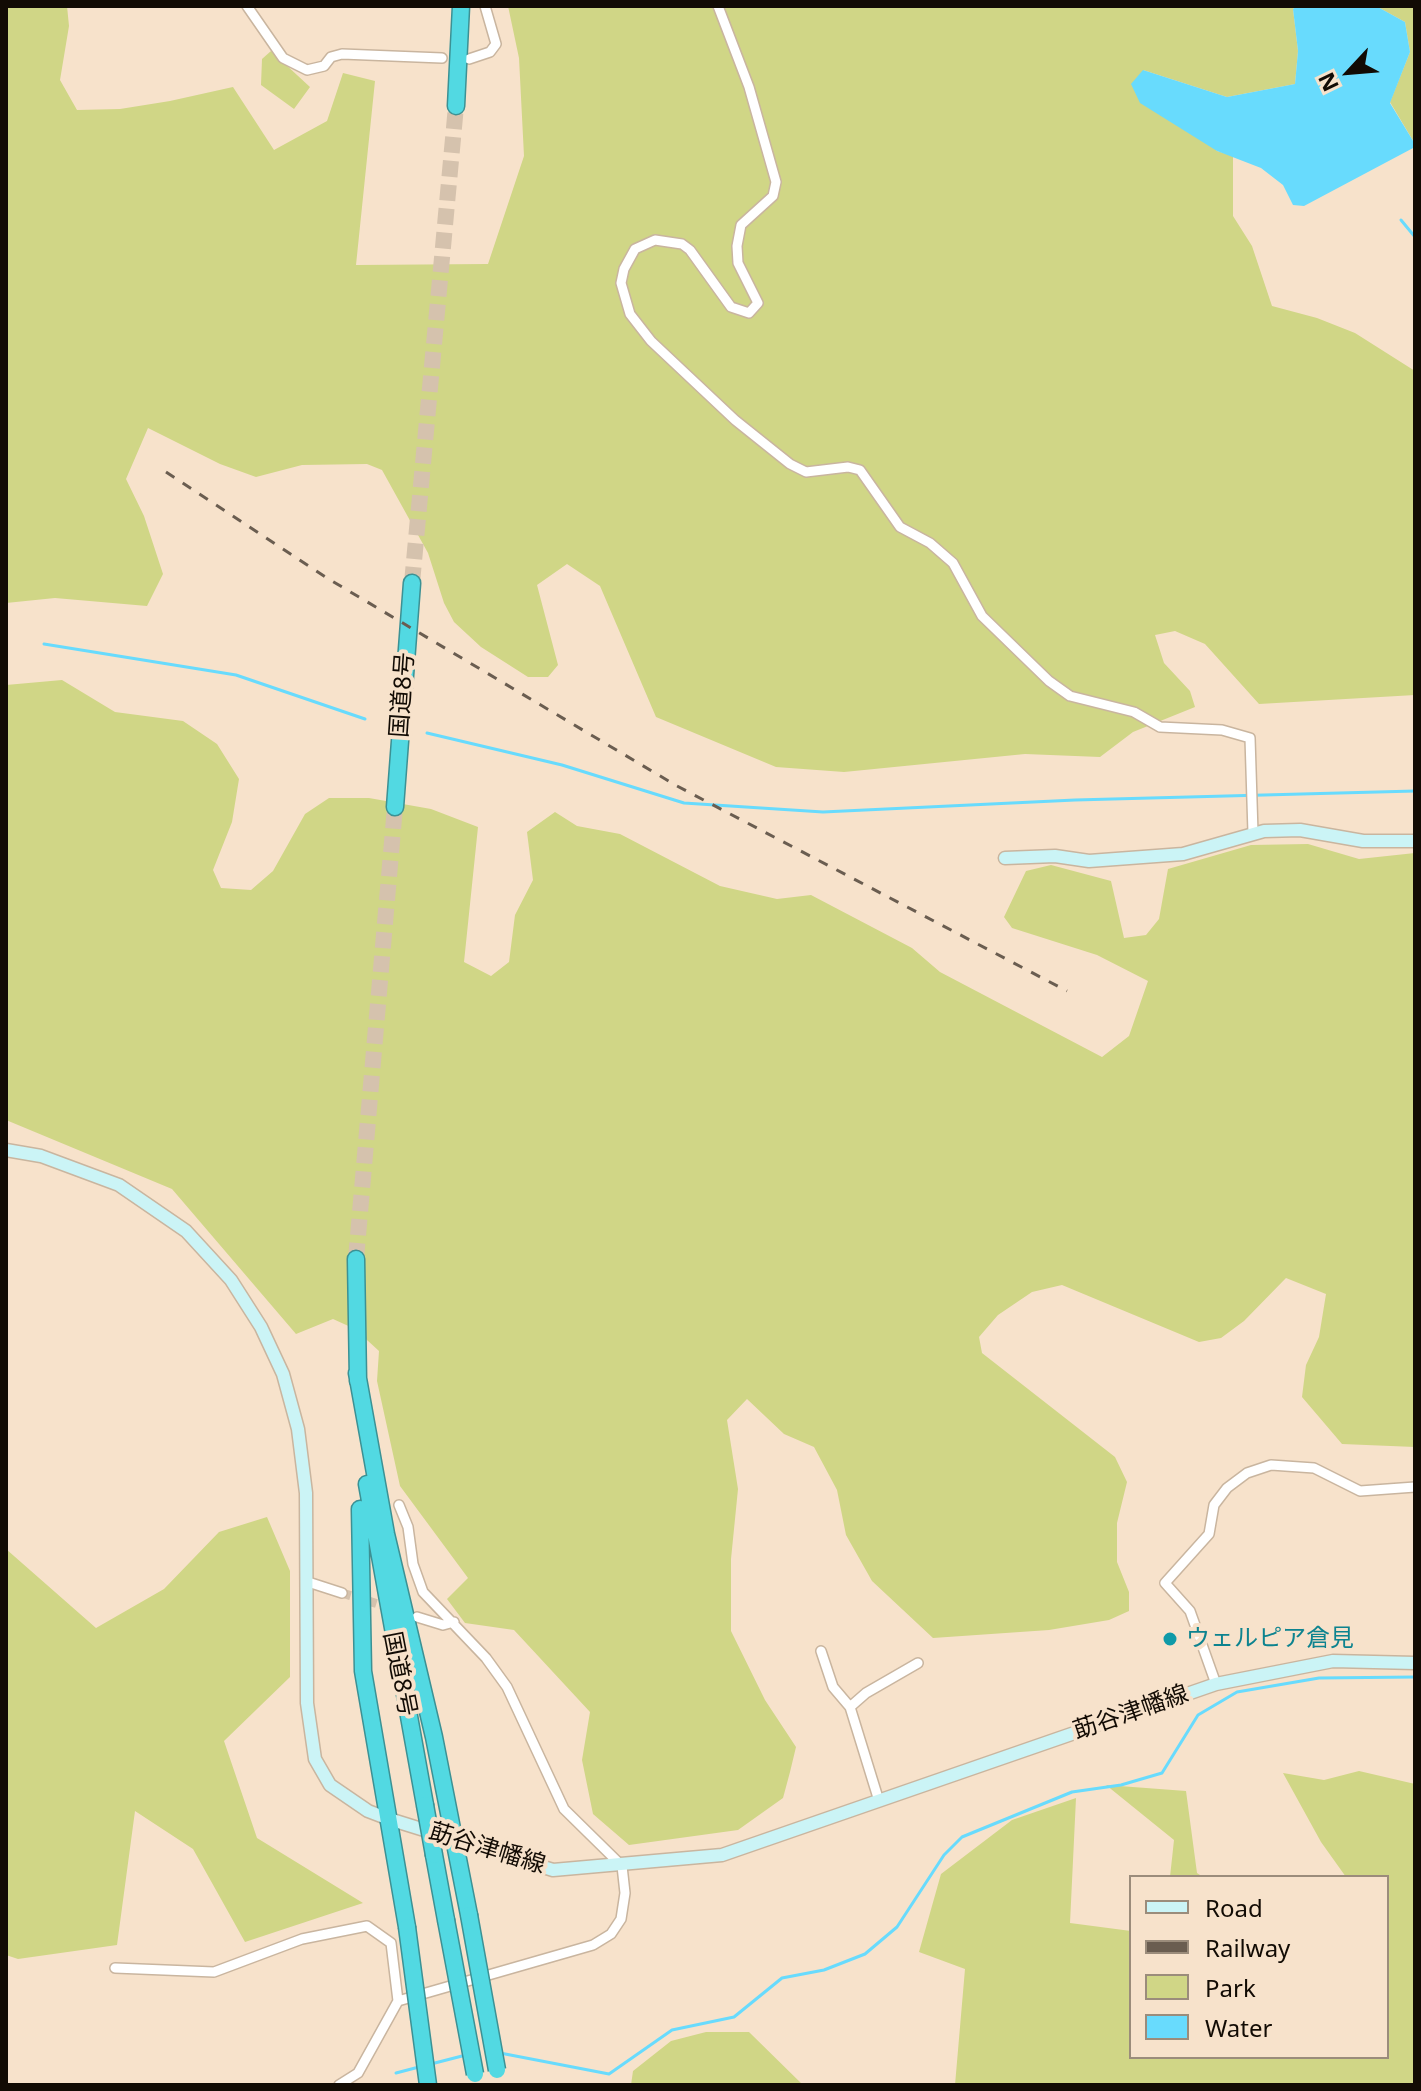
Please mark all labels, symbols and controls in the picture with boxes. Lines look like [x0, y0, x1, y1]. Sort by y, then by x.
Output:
north arrow [1309, 32, 1389, 112]
text: N [1310, 68, 1345, 97]
street label: 国道8号 [386, 651, 420, 739]
place label: ウェルピア倉見 [1186, 1625, 1354, 1653]
street label: 国道8号 [377, 1629, 421, 1719]
marker: ウェルピア倉見 [1161, 1630, 1179, 1648]
street label: 莇谷津幡線 [1070, 1680, 1192, 1746]
street label: 莇谷津幡線 [425, 1818, 549, 1880]
legend [1129, 1875, 1389, 2059]
text: Road [1205, 1891, 1263, 1924]
text: Railway [1205, 1931, 1290, 1964]
text: Park [1205, 1971, 1256, 2004]
text: Water [1205, 2011, 1272, 2044]

